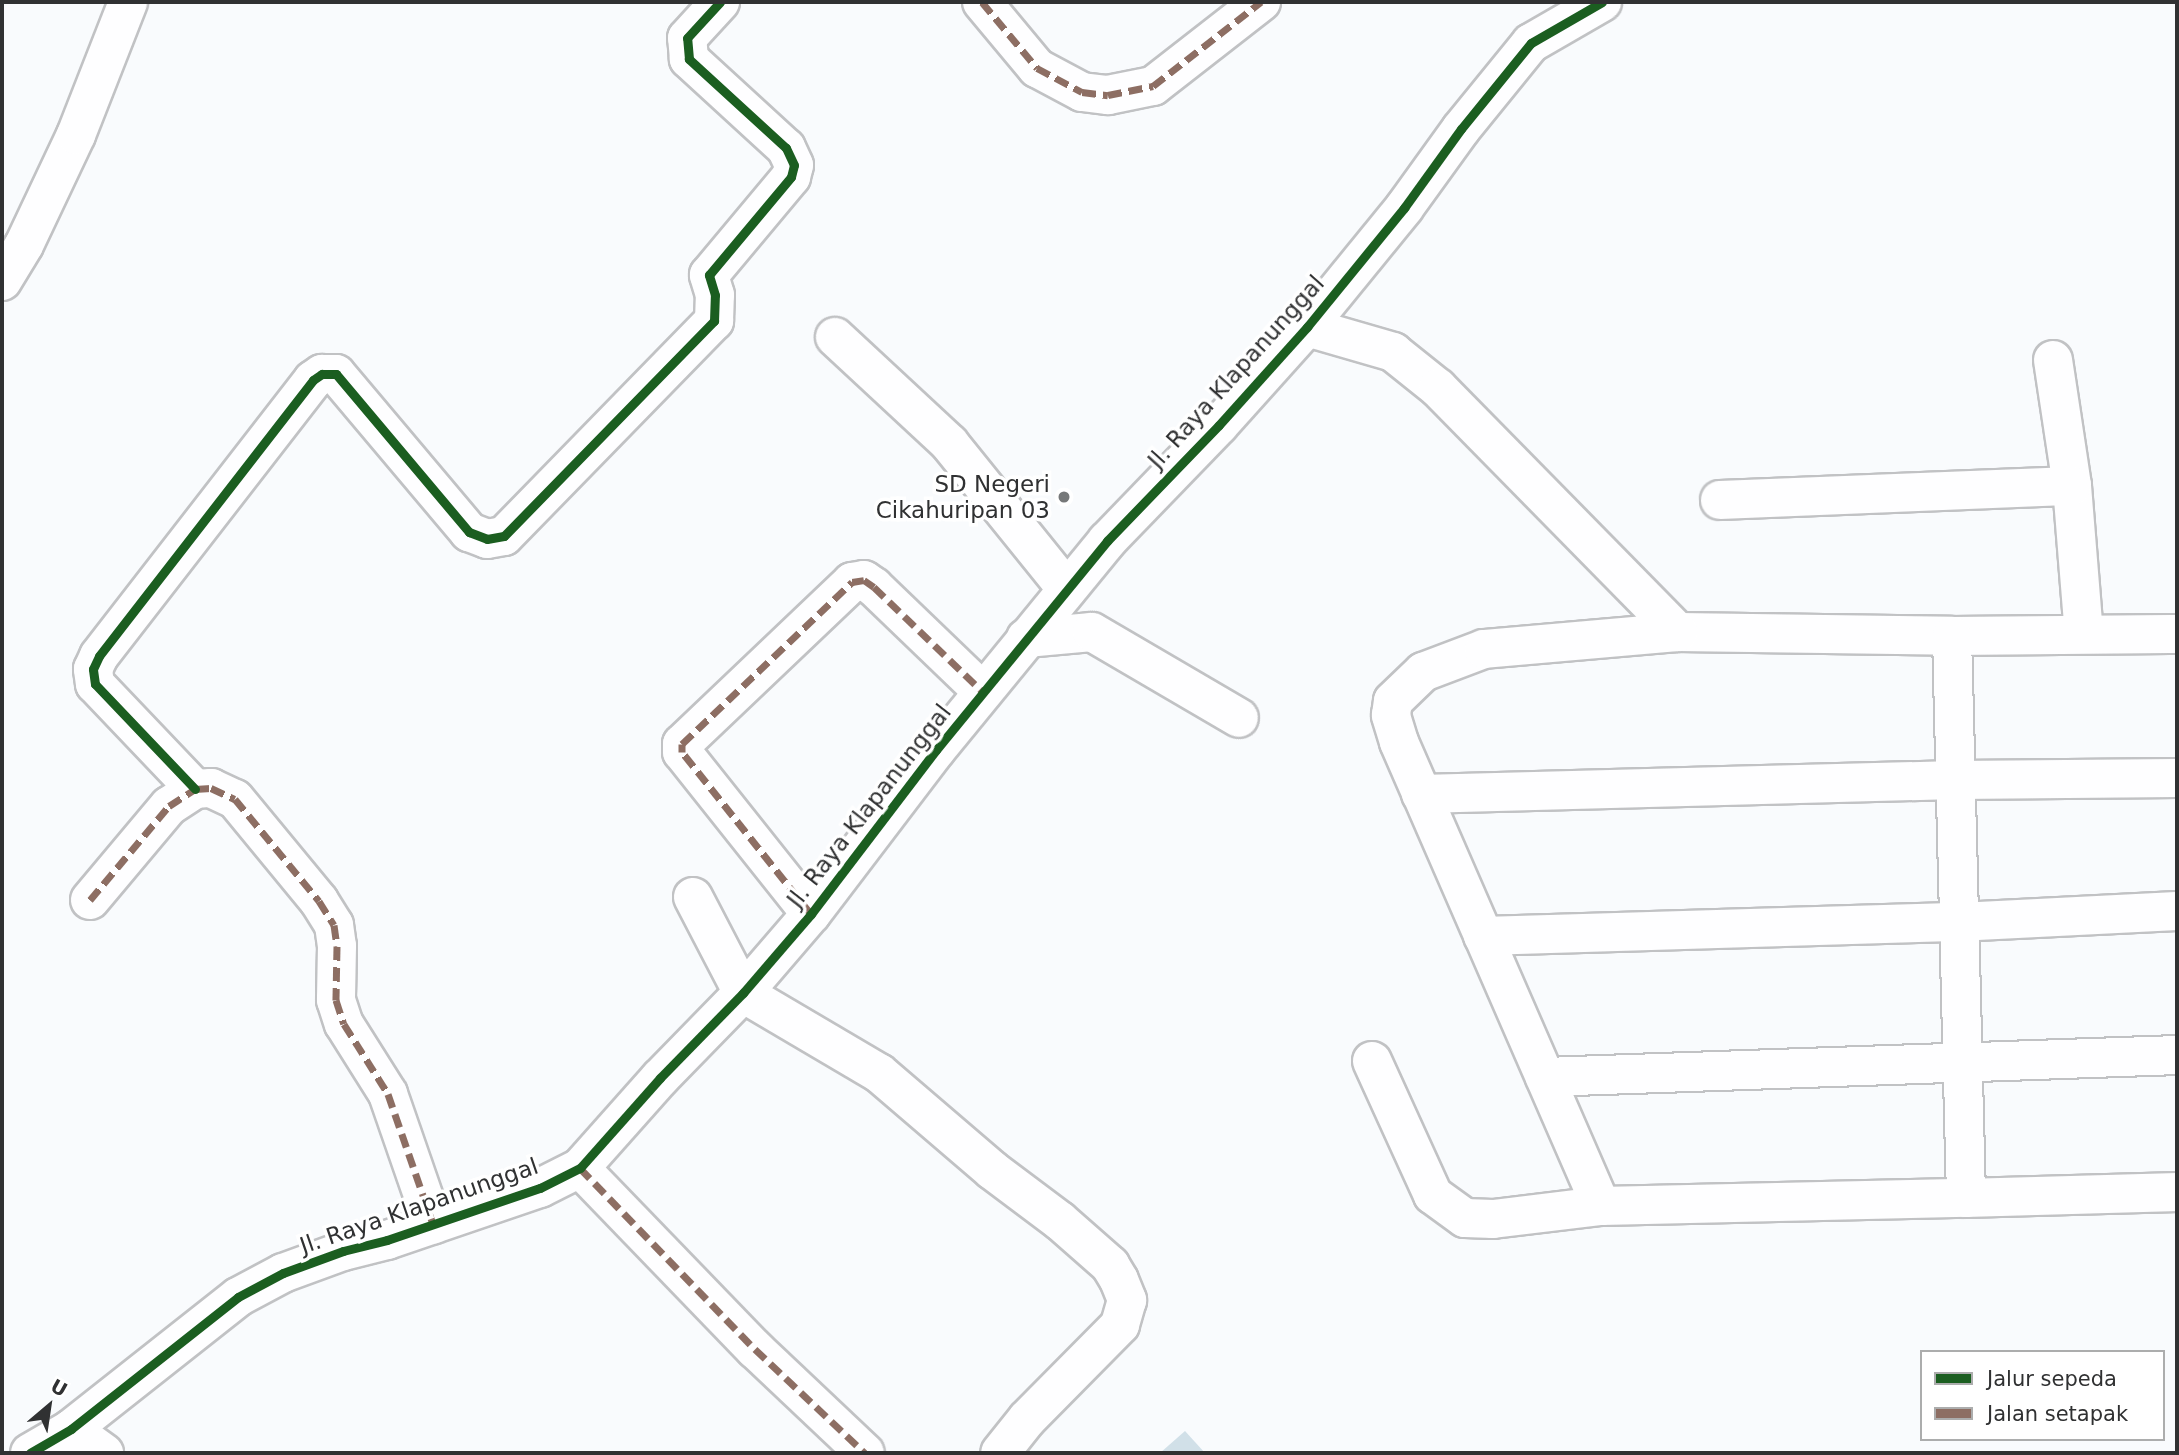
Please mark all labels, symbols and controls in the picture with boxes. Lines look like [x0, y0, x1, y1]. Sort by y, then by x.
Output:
street label: Jl. Raya Klapanunggal [1142, 270, 1330, 474]
place label: SD Negeri Cikahuripan 03 [876, 470, 1050, 524]
marker: SD Negeri Cikahuripan 03 [1056, 489, 1072, 505]
street label: Jl. Raya Klapanunggal [781, 699, 957, 913]
street label: Jl. Raya Klapanunggal [296, 1152, 542, 1260]
legend [1920, 1350, 2165, 1441]
text: Jalur sepeda [1987, 1367, 2117, 1391]
north arrow [14, 1371, 84, 1441]
text: U [47, 1374, 71, 1401]
text: Jalan setapak [1987, 1402, 2128, 1426]

